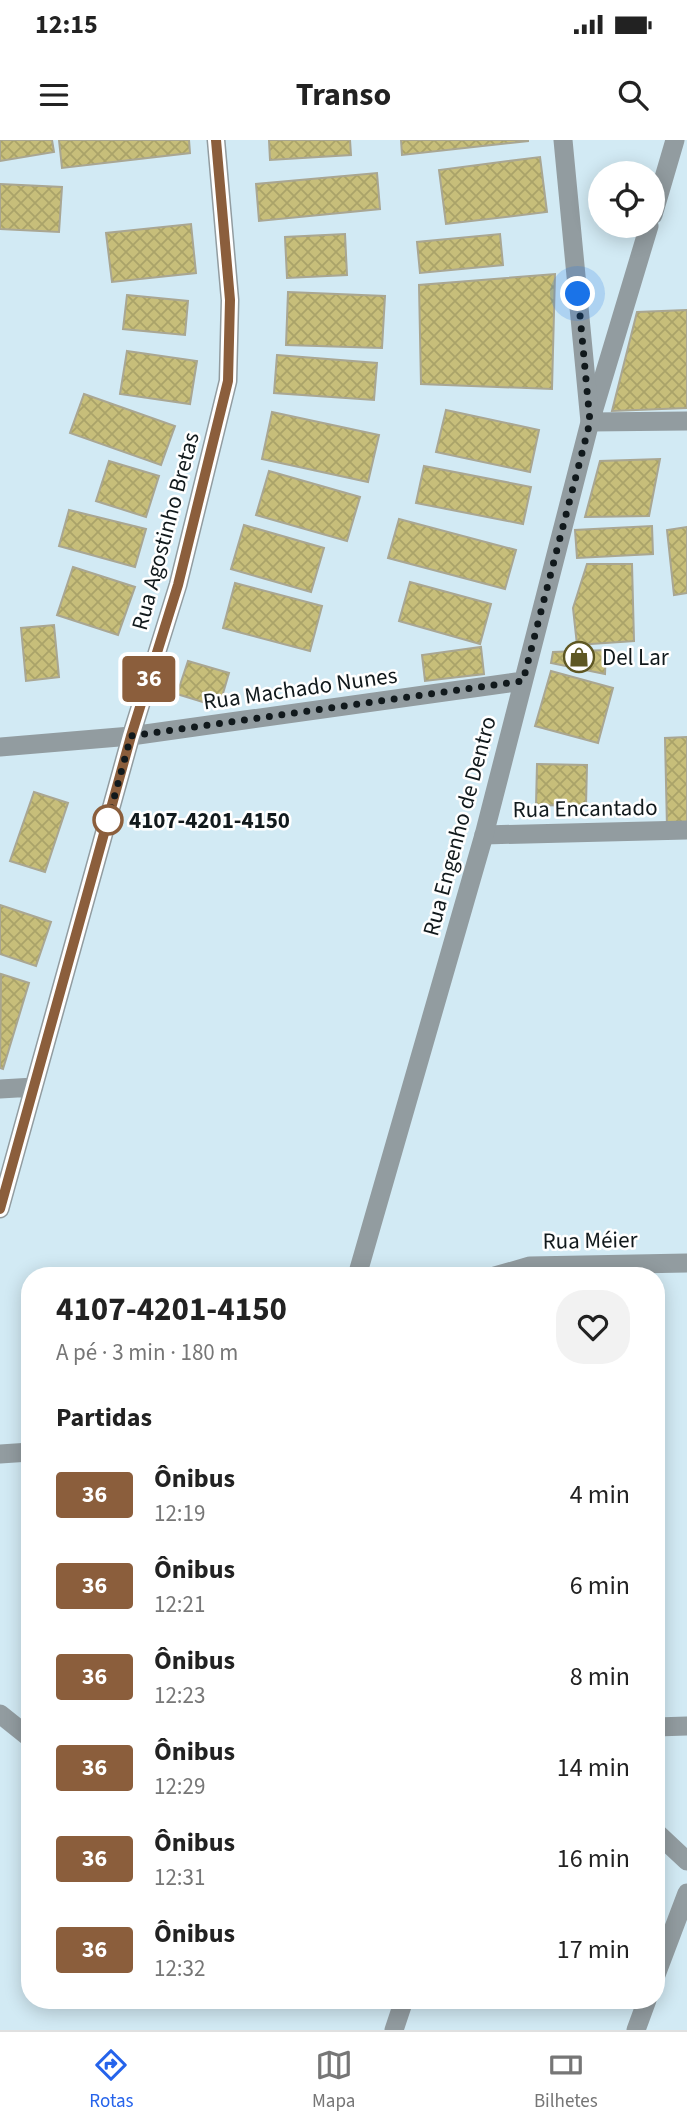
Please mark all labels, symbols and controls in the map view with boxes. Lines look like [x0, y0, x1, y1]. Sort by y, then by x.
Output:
text: 12:15 [35, 6, 98, 43]
text: Transo [296, 72, 391, 118]
icon: menu [35, 76, 73, 114]
icon: search [614, 76, 652, 114]
map controls [588, 161, 665, 238]
button: locate [588, 161, 665, 238]
your location [560, 276, 595, 311]
street label: Rua Agostinho Bretas [123, 428, 208, 634]
shop icon: Del Lar [562, 640, 596, 674]
place label: Del Lar [602, 641, 670, 674]
line badge: 36 [118, 656, 180, 702]
street label: Rua Machado Nunes [201, 659, 399, 718]
text: 36 [136, 661, 162, 696]
street label: Rua Engenho de Dentro [414, 713, 505, 940]
street label: Rua Encantado [512, 791, 658, 826]
place label: 4107-4201-4150 [129, 804, 290, 837]
marker: 4107-4201-4150 [93, 805, 123, 835]
street label: Rua Méier [542, 1223, 639, 1258]
text: 4107-4201-4150 [56, 1286, 287, 1333]
button: heart [556, 1290, 630, 1364]
text: A pé · 3 min · 180 m [56, 1336, 238, 1369]
text: Partidas [56, 1399, 152, 1436]
text: Ônibus [154, 1460, 235, 1497]
text: 4 min [570, 1476, 630, 1513]
text: 36 [82, 1477, 107, 1512]
text: 12:19 [154, 1497, 205, 1530]
text: Ônibus [154, 1551, 235, 1588]
text: 6 min [570, 1567, 630, 1604]
text: 36 [82, 1568, 107, 1603]
text: 12:21 [154, 1588, 205, 1621]
text: Ônibus [154, 1642, 235, 1679]
text: 8 min [570, 1658, 630, 1695]
text: 36 [82, 1659, 107, 1694]
text: 12:23 [154, 1679, 205, 1712]
text: Ônibus [154, 1733, 235, 1770]
text: 14 min [557, 1749, 630, 1786]
text: 36 [82, 1750, 107, 1785]
text: 12:29 [154, 1770, 205, 1803]
text: Ônibus [154, 1824, 235, 1861]
text: 16 min [557, 1840, 630, 1877]
text: 36 [82, 1841, 107, 1876]
text: 12:31 [154, 1861, 205, 1894]
text: Ônibus [154, 1915, 235, 1952]
text: 17 min [557, 1931, 630, 1968]
text: 36 [82, 1932, 107, 1967]
text: 12:32 [154, 1952, 205, 1985]
tab: Rotas [89, 2046, 133, 2115]
tab: Mapa [312, 2046, 355, 2115]
tab: Bilhetes [534, 2046, 598, 2115]

